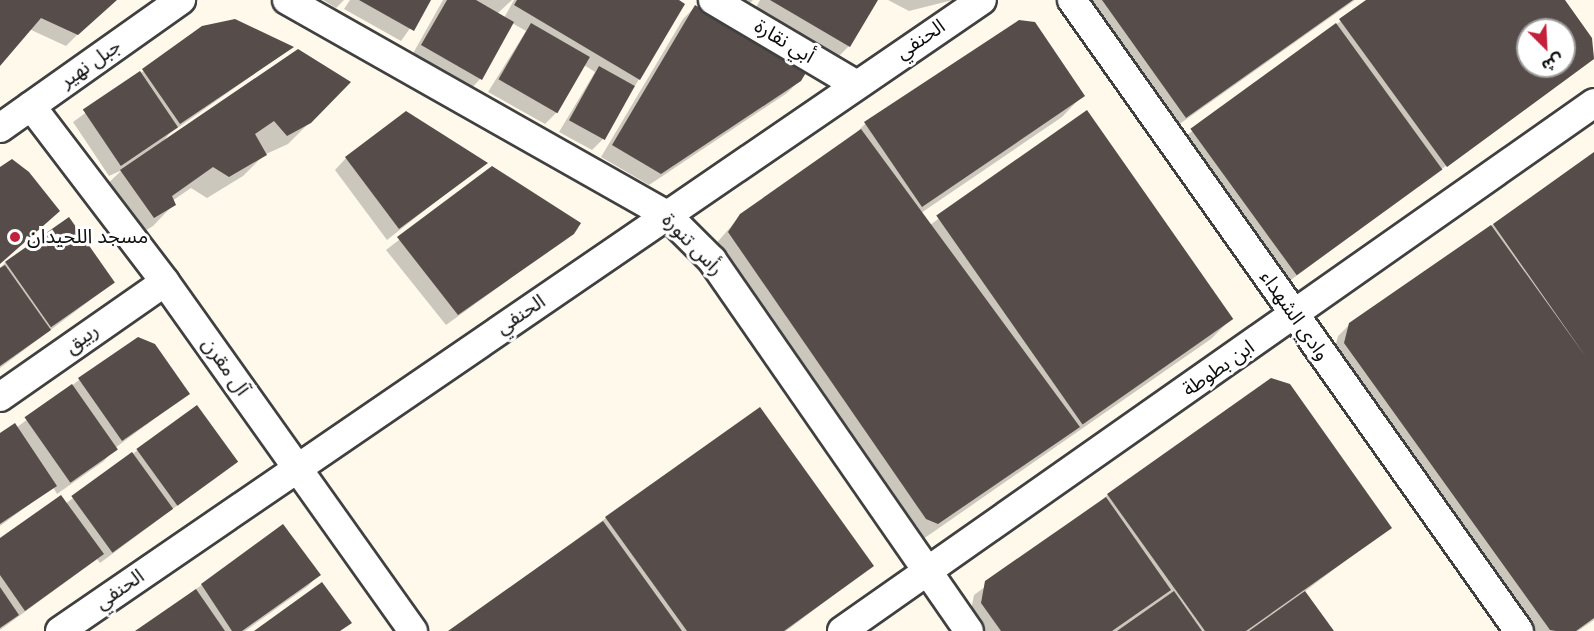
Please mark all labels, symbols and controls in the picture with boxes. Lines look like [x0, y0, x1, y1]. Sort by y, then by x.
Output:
street label: أبي نقارة [750, 15, 818, 69]
street label: الحنفي [892, 15, 950, 65]
north arrow [1516, 18, 1576, 78]
street label: جبل نهير [56, 34, 126, 94]
text: ش [1538, 47, 1567, 78]
street label: رأس تنورة [656, 209, 728, 281]
place label: مسجد اللحيدان [27, 225, 148, 249]
marker: مسجد اللحيدان [8, 230, 22, 244]
street label: وادي الشهداء [1254, 266, 1334, 366]
street label: الحنفي [492, 290, 550, 340]
street label: ربيق [60, 319, 104, 359]
street label: آل مقرن [196, 333, 254, 401]
street label: ابن بطوطة [1179, 336, 1259, 402]
street label: الحنفي [91, 565, 149, 615]

